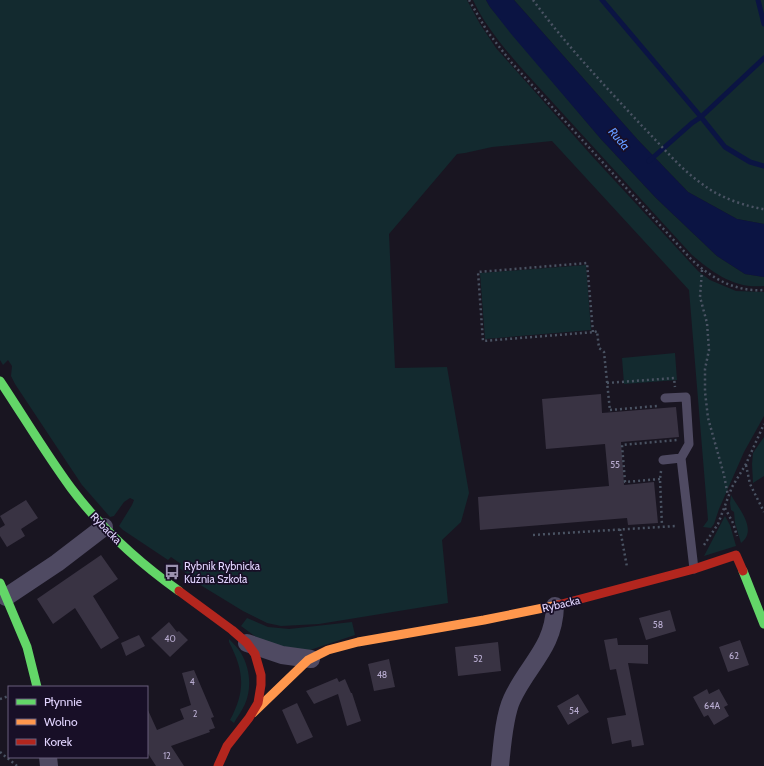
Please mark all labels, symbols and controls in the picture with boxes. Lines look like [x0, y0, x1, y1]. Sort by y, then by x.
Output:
water label: Ruda [605, 124, 633, 153]
house number: 55 [610, 459, 620, 470]
street label: Rybacka [88, 509, 125, 547]
place label: Rybnik Rybnicka Kuźnia Szkoła [184, 559, 261, 586]
bus stop icon: Rybnik Rybnicka Kuźnia Szkoła [163, 563, 181, 581]
street label: Rybacka [541, 593, 582, 615]
house number: 58 [653, 619, 663, 630]
house number: 40 [164, 633, 176, 644]
house number: 62 [729, 650, 739, 661]
house number: 52 [473, 653, 483, 664]
house number: 48 [377, 669, 387, 680]
house number: 4 [189, 676, 195, 687]
legend [8, 686, 148, 758]
text: Płynnie [44, 694, 82, 709]
house number: 64A [704, 700, 720, 711]
house number: 54 [569, 705, 579, 716]
house number: 2 [193, 708, 198, 719]
text: Wolno [44, 714, 78, 729]
text: Korek [44, 734, 73, 749]
house number: 12 [163, 750, 171, 761]

